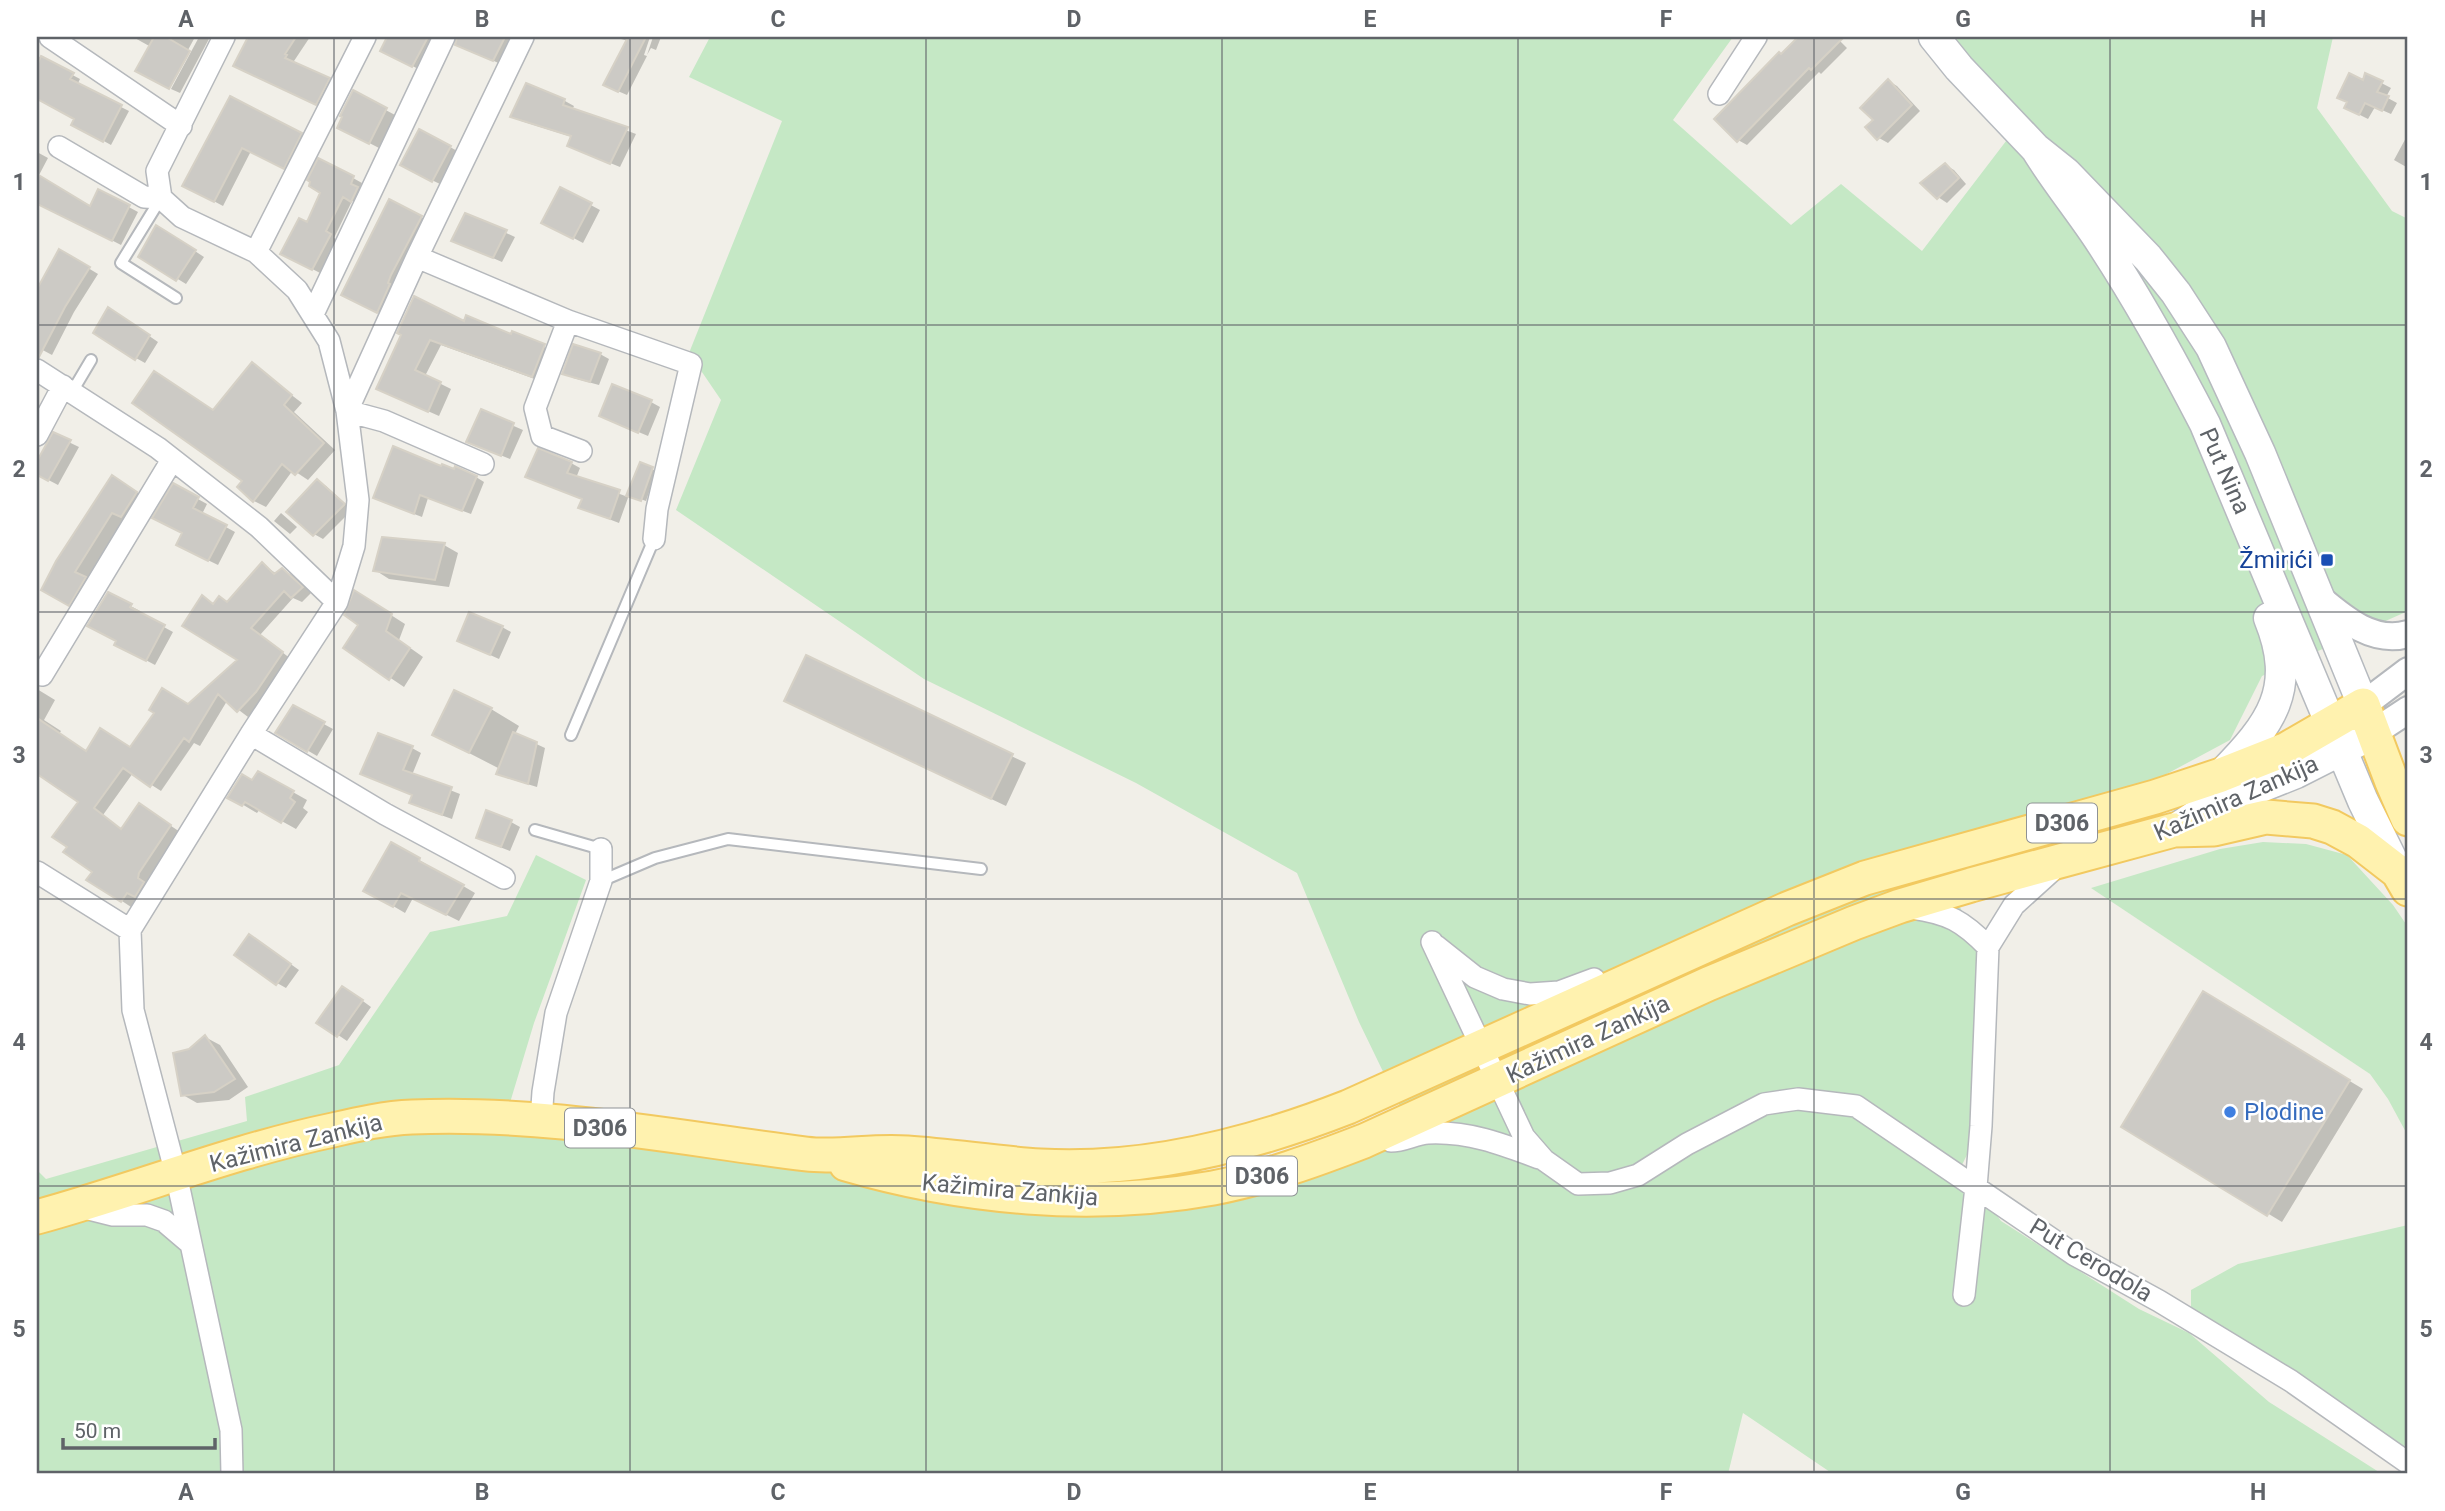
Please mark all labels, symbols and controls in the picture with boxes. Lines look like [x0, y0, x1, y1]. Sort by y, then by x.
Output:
text: A [178, 6, 194, 33]
text: B [475, 6, 489, 33]
text: C [770, 6, 786, 33]
text: D [1067, 6, 1081, 33]
text: E [1364, 6, 1377, 33]
text: F [1660, 6, 1673, 33]
text: G [1955, 6, 1971, 33]
text: H [2250, 6, 2266, 33]
text: 1 [12, 169, 26, 196]
text: 1 [2419, 169, 2433, 196]
street label: Put Nina [2194, 424, 2256, 518]
text: 2 [12, 456, 26, 483]
text: 2 [2419, 456, 2433, 483]
place label: Žmirići [2239, 546, 2313, 574]
marker: Žmirići [2319, 552, 2335, 568]
text: 3 [12, 742, 26, 769]
text: 3 [2419, 742, 2433, 769]
street label: Kažimira Zankija [2149, 749, 2323, 847]
road number: D306 [2027, 804, 2097, 842]
street label: Kažimira Zankija [1502, 989, 1674, 1089]
text: 4 [12, 1029, 26, 1056]
text: 4 [2419, 1029, 2433, 1056]
place label: Plodine [2244, 1098, 2324, 1126]
marker: Plodine [2222, 1104, 2238, 1120]
street label: Kažimira Zankija [207, 1108, 385, 1178]
road number: D306 [565, 1108, 635, 1148]
road number: D306 [1227, 1156, 1297, 1196]
street label: Kažimira Zankija [921, 1168, 1099, 1212]
street label: Put Cerodola [2025, 1212, 2157, 1308]
text: 5 [12, 1316, 26, 1343]
text: 5 [2419, 1316, 2433, 1343]
scale bar [63, 1406, 215, 1450]
text: 50 m [74, 1419, 121, 1443]
text: A [178, 1479, 194, 1506]
text: B [475, 1479, 489, 1506]
text: C [770, 1479, 786, 1506]
text: D [1067, 1479, 1081, 1506]
text: E [1364, 1479, 1377, 1506]
text: F [1660, 1479, 1673, 1506]
text: G [1955, 1479, 1971, 1506]
text: H [2250, 1479, 2266, 1506]

